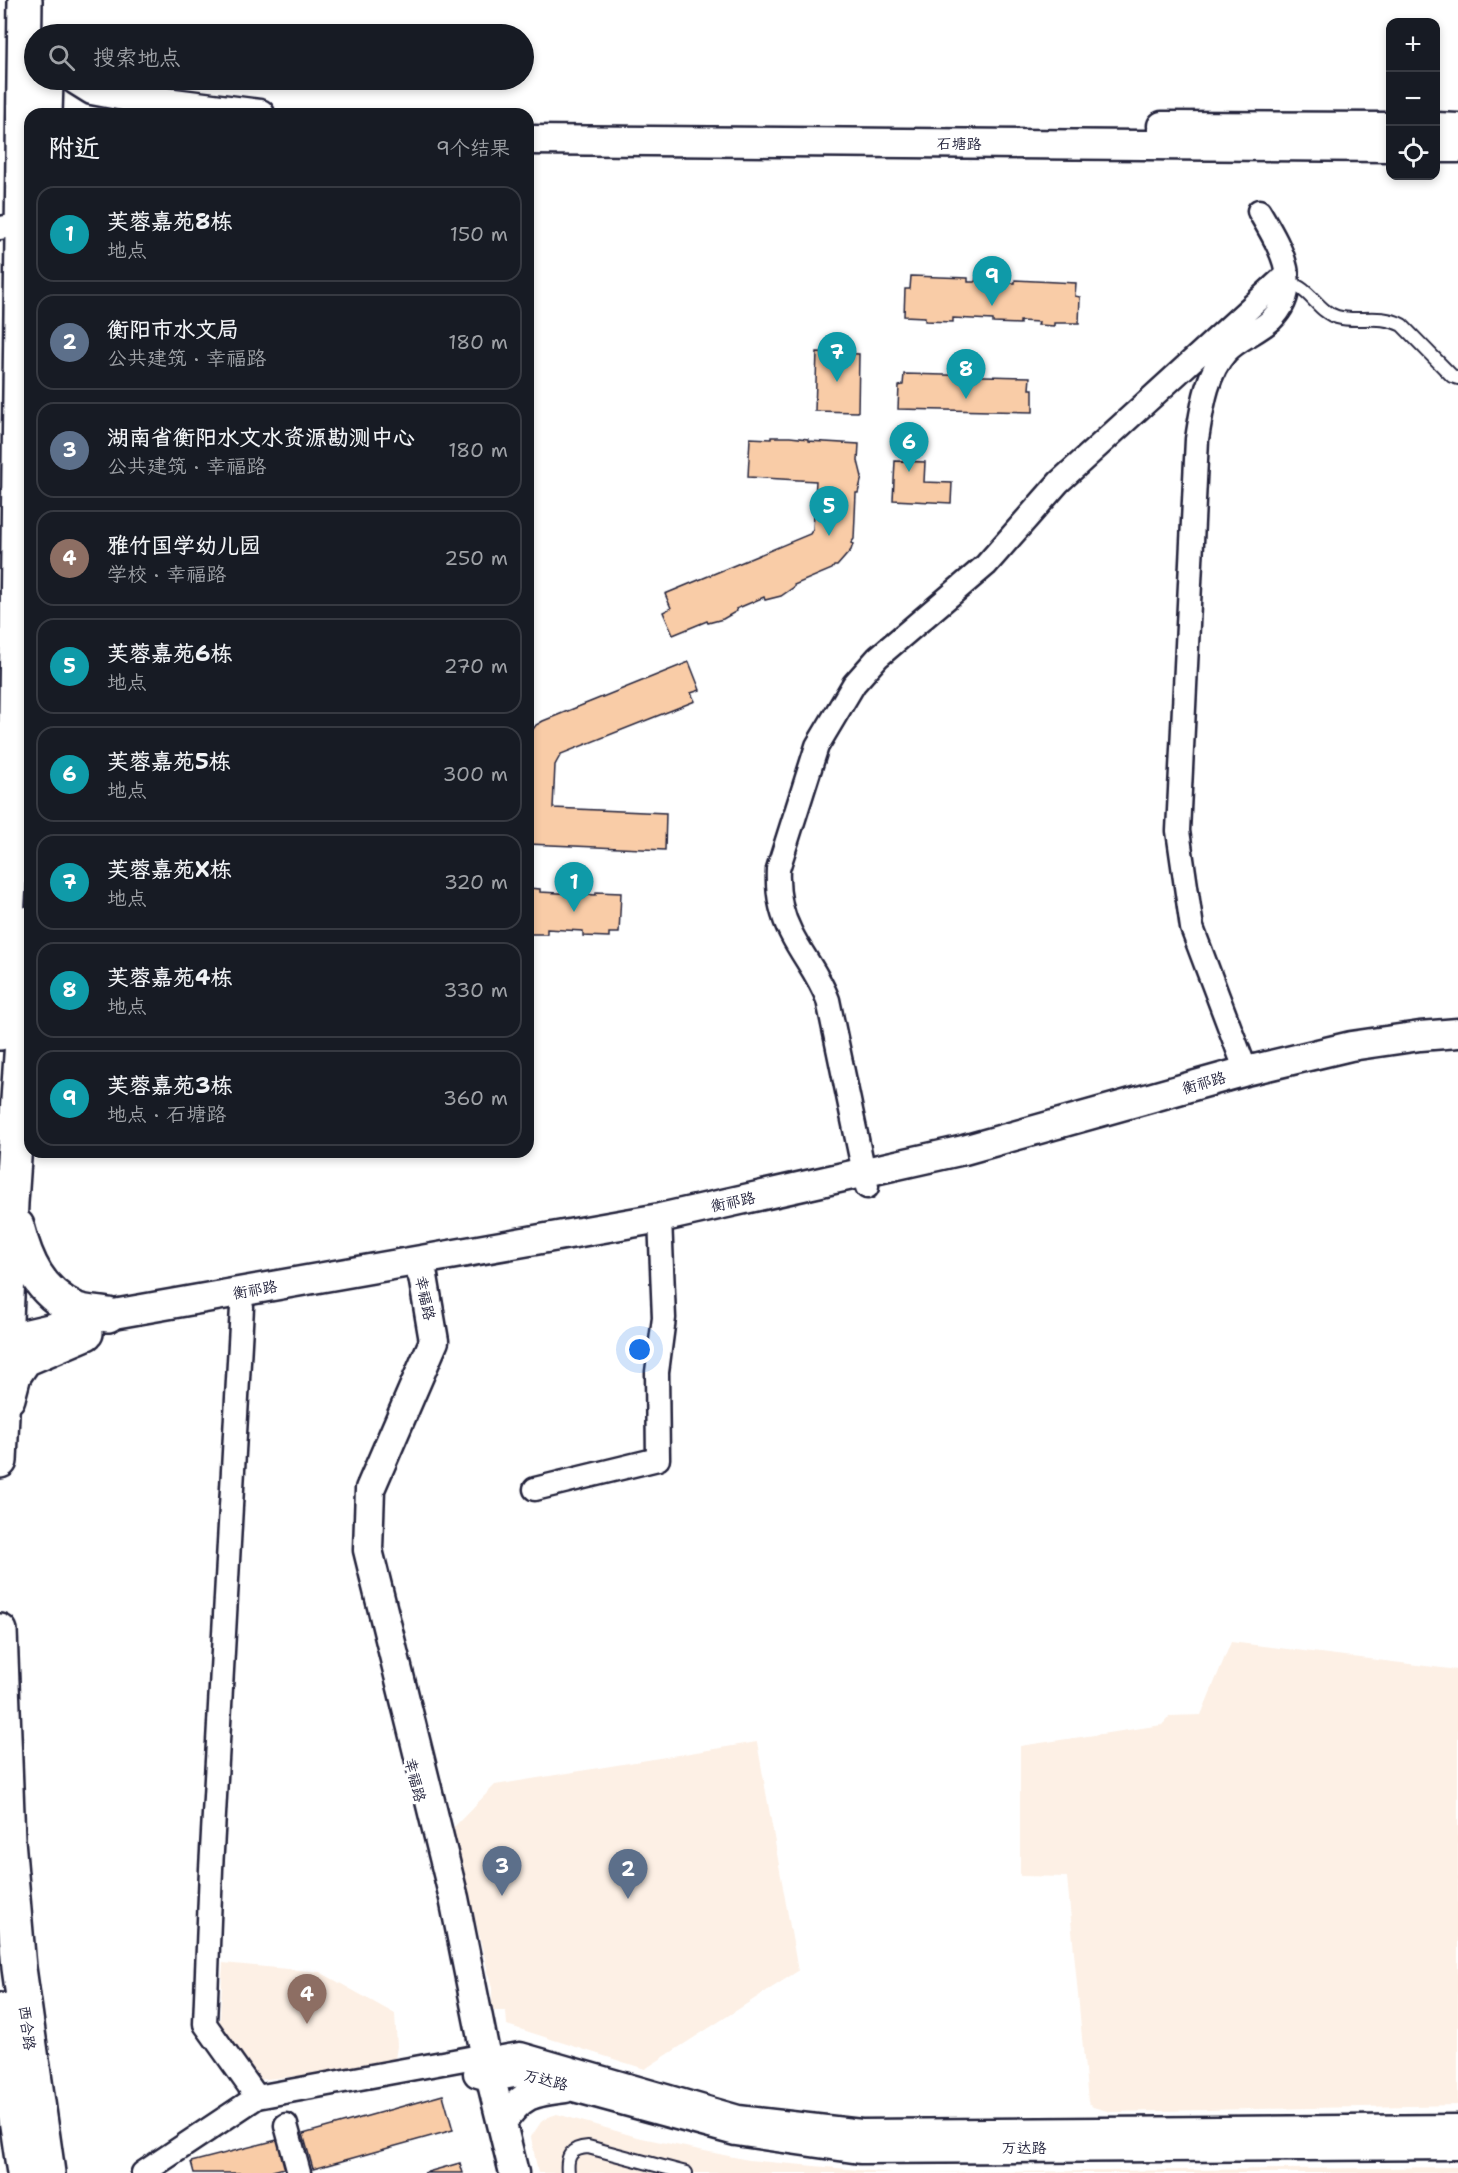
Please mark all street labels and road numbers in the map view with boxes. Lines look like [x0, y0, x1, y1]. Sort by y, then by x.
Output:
street label: 石塘路 [936, 134, 982, 154]
street label: 衡祁路 [1180, 1067, 1228, 1099]
street label: 衡祁路 [709, 1188, 757, 1216]
street label: 幸福路 [411, 1274, 439, 1322]
street label: 衡祁路 [231, 1276, 279, 1304]
street label: 幸福路 [400, 1756, 430, 1804]
street label: 西合路 [14, 2004, 40, 2052]
street label: 万达路 [522, 2065, 570, 2095]
street label: 万达路 [1001, 2138, 1047, 2158]

